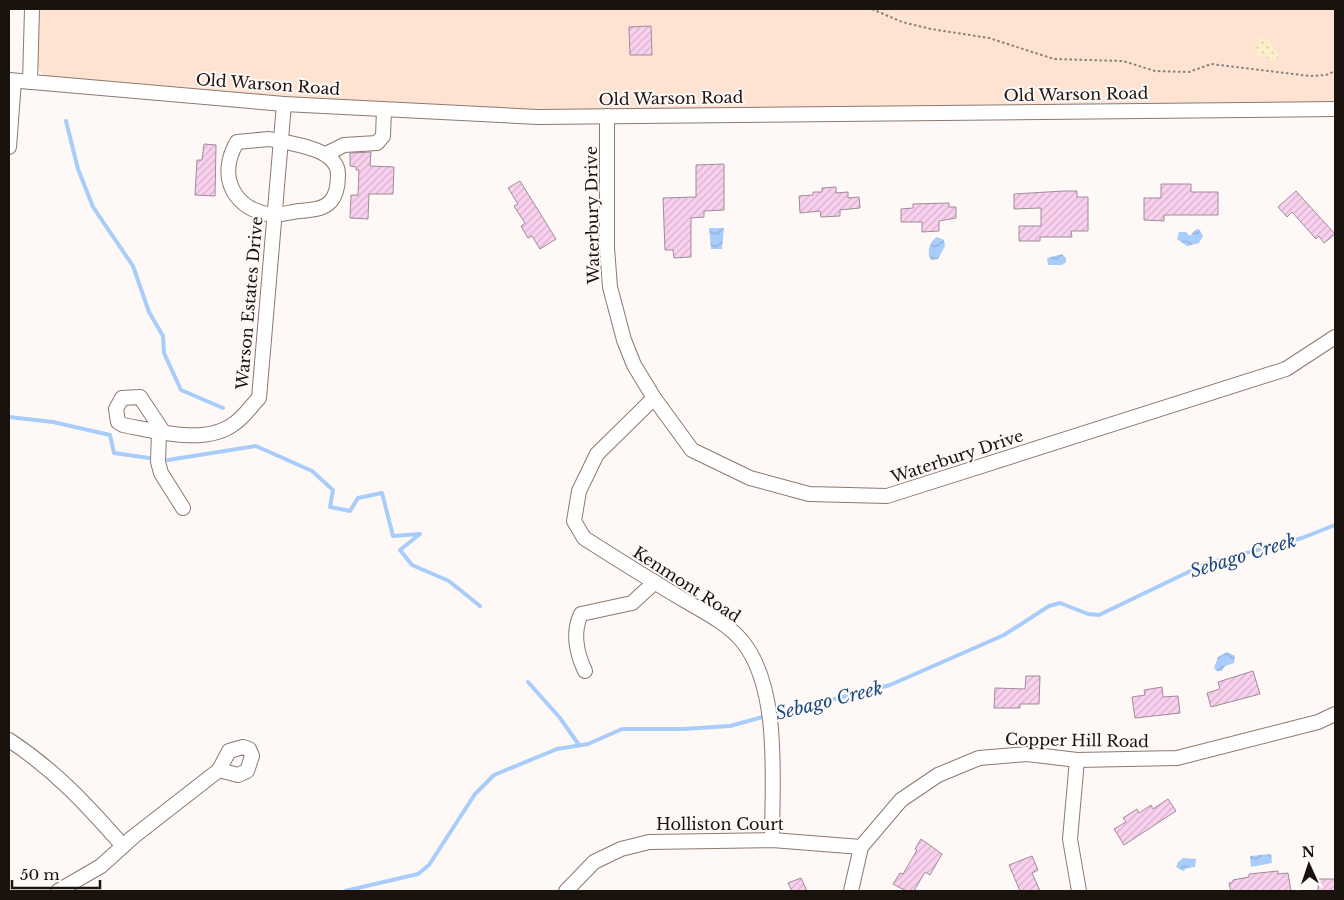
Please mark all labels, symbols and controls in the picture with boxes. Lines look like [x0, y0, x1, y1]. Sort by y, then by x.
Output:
street label: Old Warson Road [195, 69, 341, 99]
street label: Old Warson Road [1003, 83, 1149, 105]
street label: Old Warson Road [598, 87, 744, 109]
street label: Waterbury Drive [581, 146, 603, 285]
street label: Warson Estates Drive [231, 216, 267, 391]
street label: Waterbury Drive [887, 425, 1026, 487]
water label: Sebago Creek [1187, 529, 1299, 583]
street label: Kenmont Road [629, 542, 745, 626]
water label: Sebago Creek [773, 677, 885, 725]
street label: Copper Hill Road [1005, 729, 1149, 751]
street label: Holliston Court [656, 814, 784, 834]
north arrow [1284, 840, 1334, 890]
text: N [1301, 843, 1315, 861]
scale bar [12, 858, 100, 890]
text: 50 m [20, 865, 60, 884]

